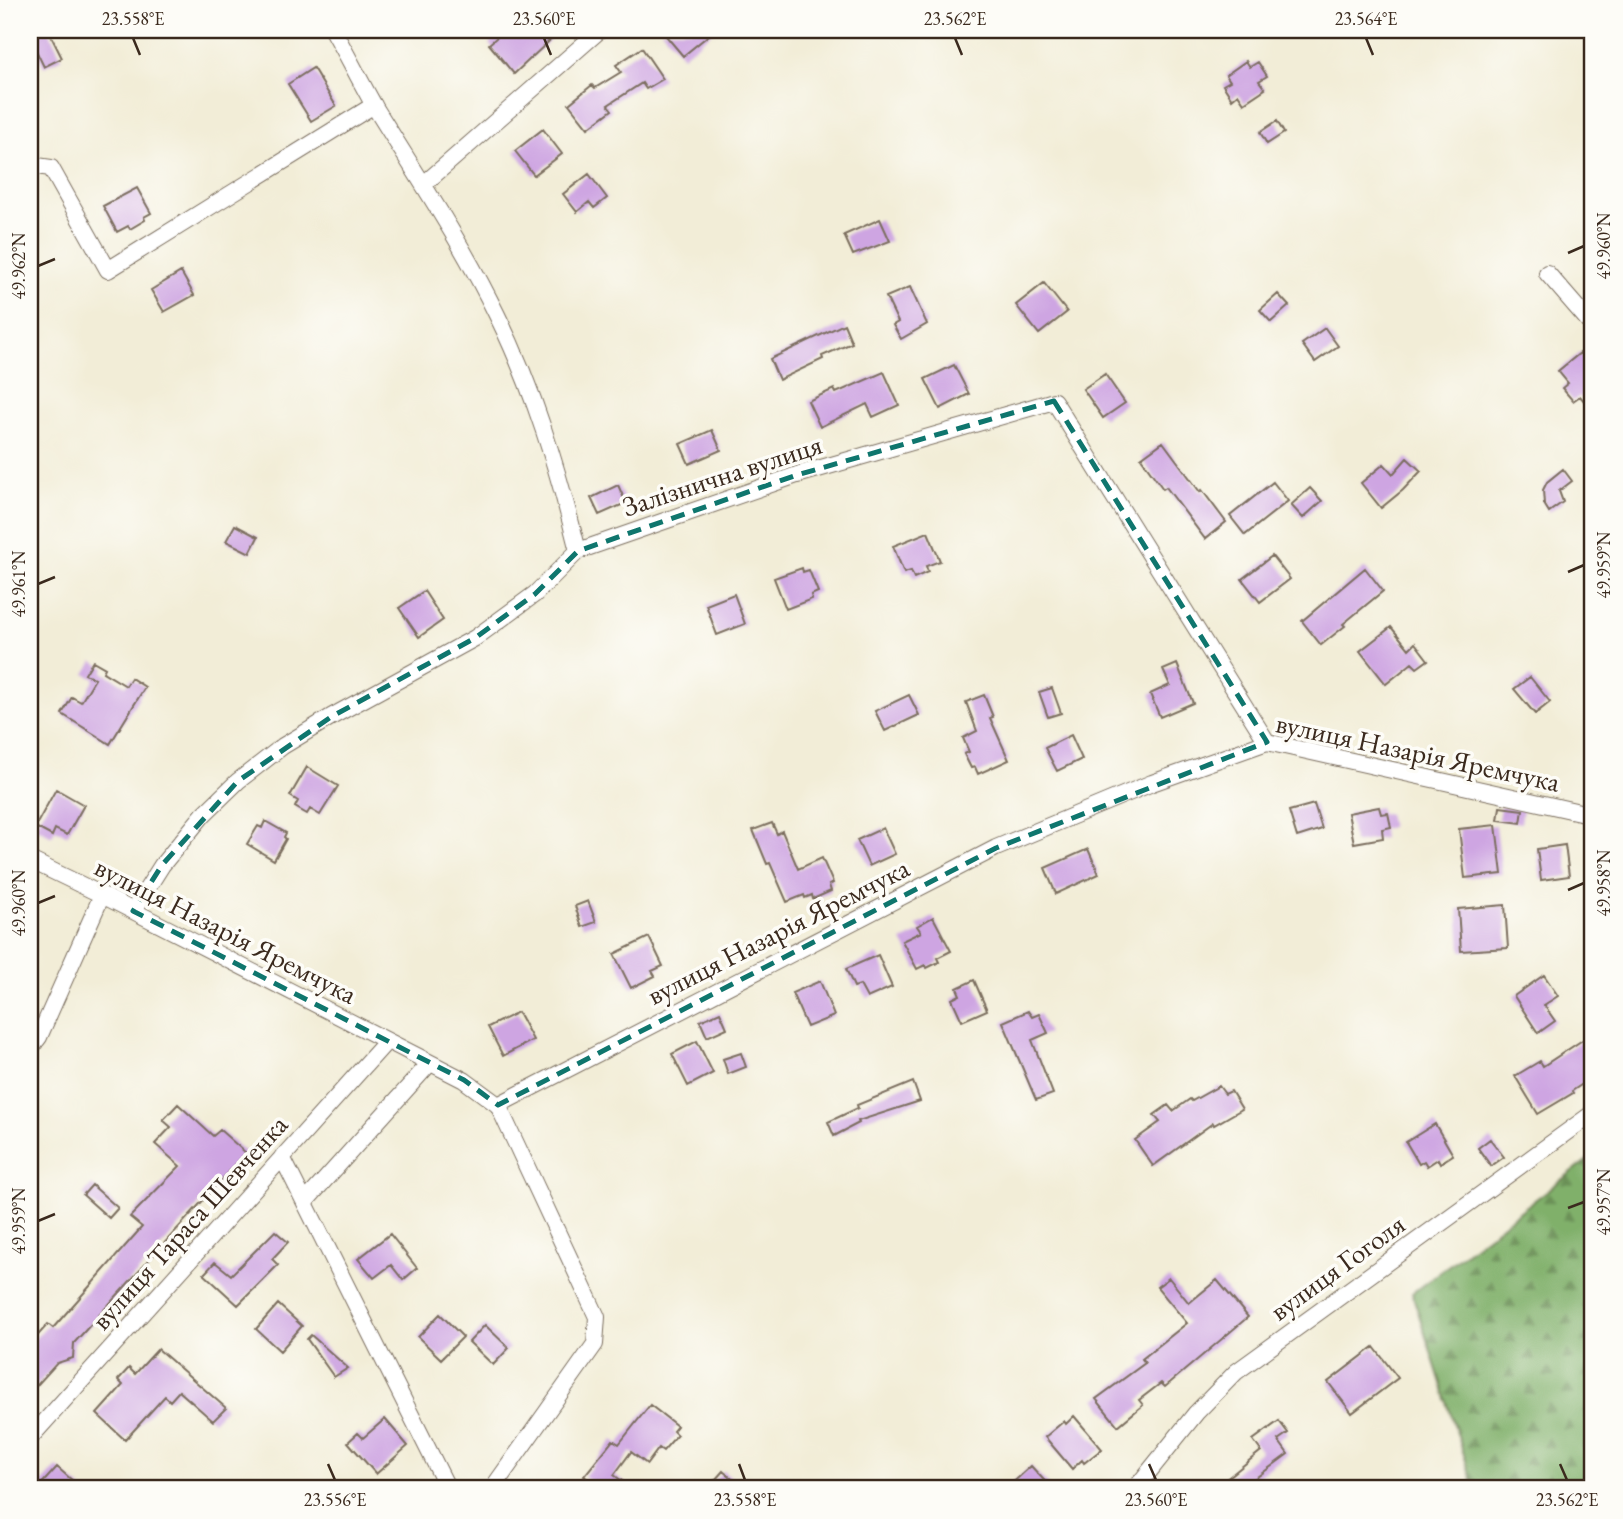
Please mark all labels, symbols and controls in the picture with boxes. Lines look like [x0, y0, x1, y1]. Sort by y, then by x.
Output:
text: 23.558°E [102, 7, 164, 30]
text: 23.560°E [513, 7, 575, 30]
text: 23.562°E [924, 7, 986, 30]
text: 23.564°E [1335, 7, 1397, 30]
text: 49.960°N [1592, 212, 1615, 279]
text: 49.962°N [7, 232, 30, 299]
street label: Залізнична вулиця [618, 426, 826, 524]
text: 49.959°N [1592, 531, 1615, 598]
text: 49.961°N [7, 550, 30, 617]
street label: вулиця Назарія Яремчука [1273, 704, 1564, 800]
street label: вулиця Назарія Яремчука [89, 848, 364, 1012]
street label: вулиця Назарія Яремчука [641, 849, 916, 1013]
text: 49.958°N [1592, 849, 1615, 916]
text: 49.960°N [7, 869, 30, 936]
street label: вулиця Тараса Шевченка [83, 1106, 296, 1337]
text: 49.957°N [1592, 1168, 1615, 1235]
text: 49.959°N [7, 1187, 30, 1254]
street label: вулиця Гоголя [1262, 1206, 1412, 1328]
text: 23.556°E [304, 1488, 366, 1511]
text: 23.558°E [714, 1488, 776, 1511]
text: 23.560°E [1125, 1488, 1187, 1511]
text: 23.562°E [1536, 1488, 1598, 1511]

